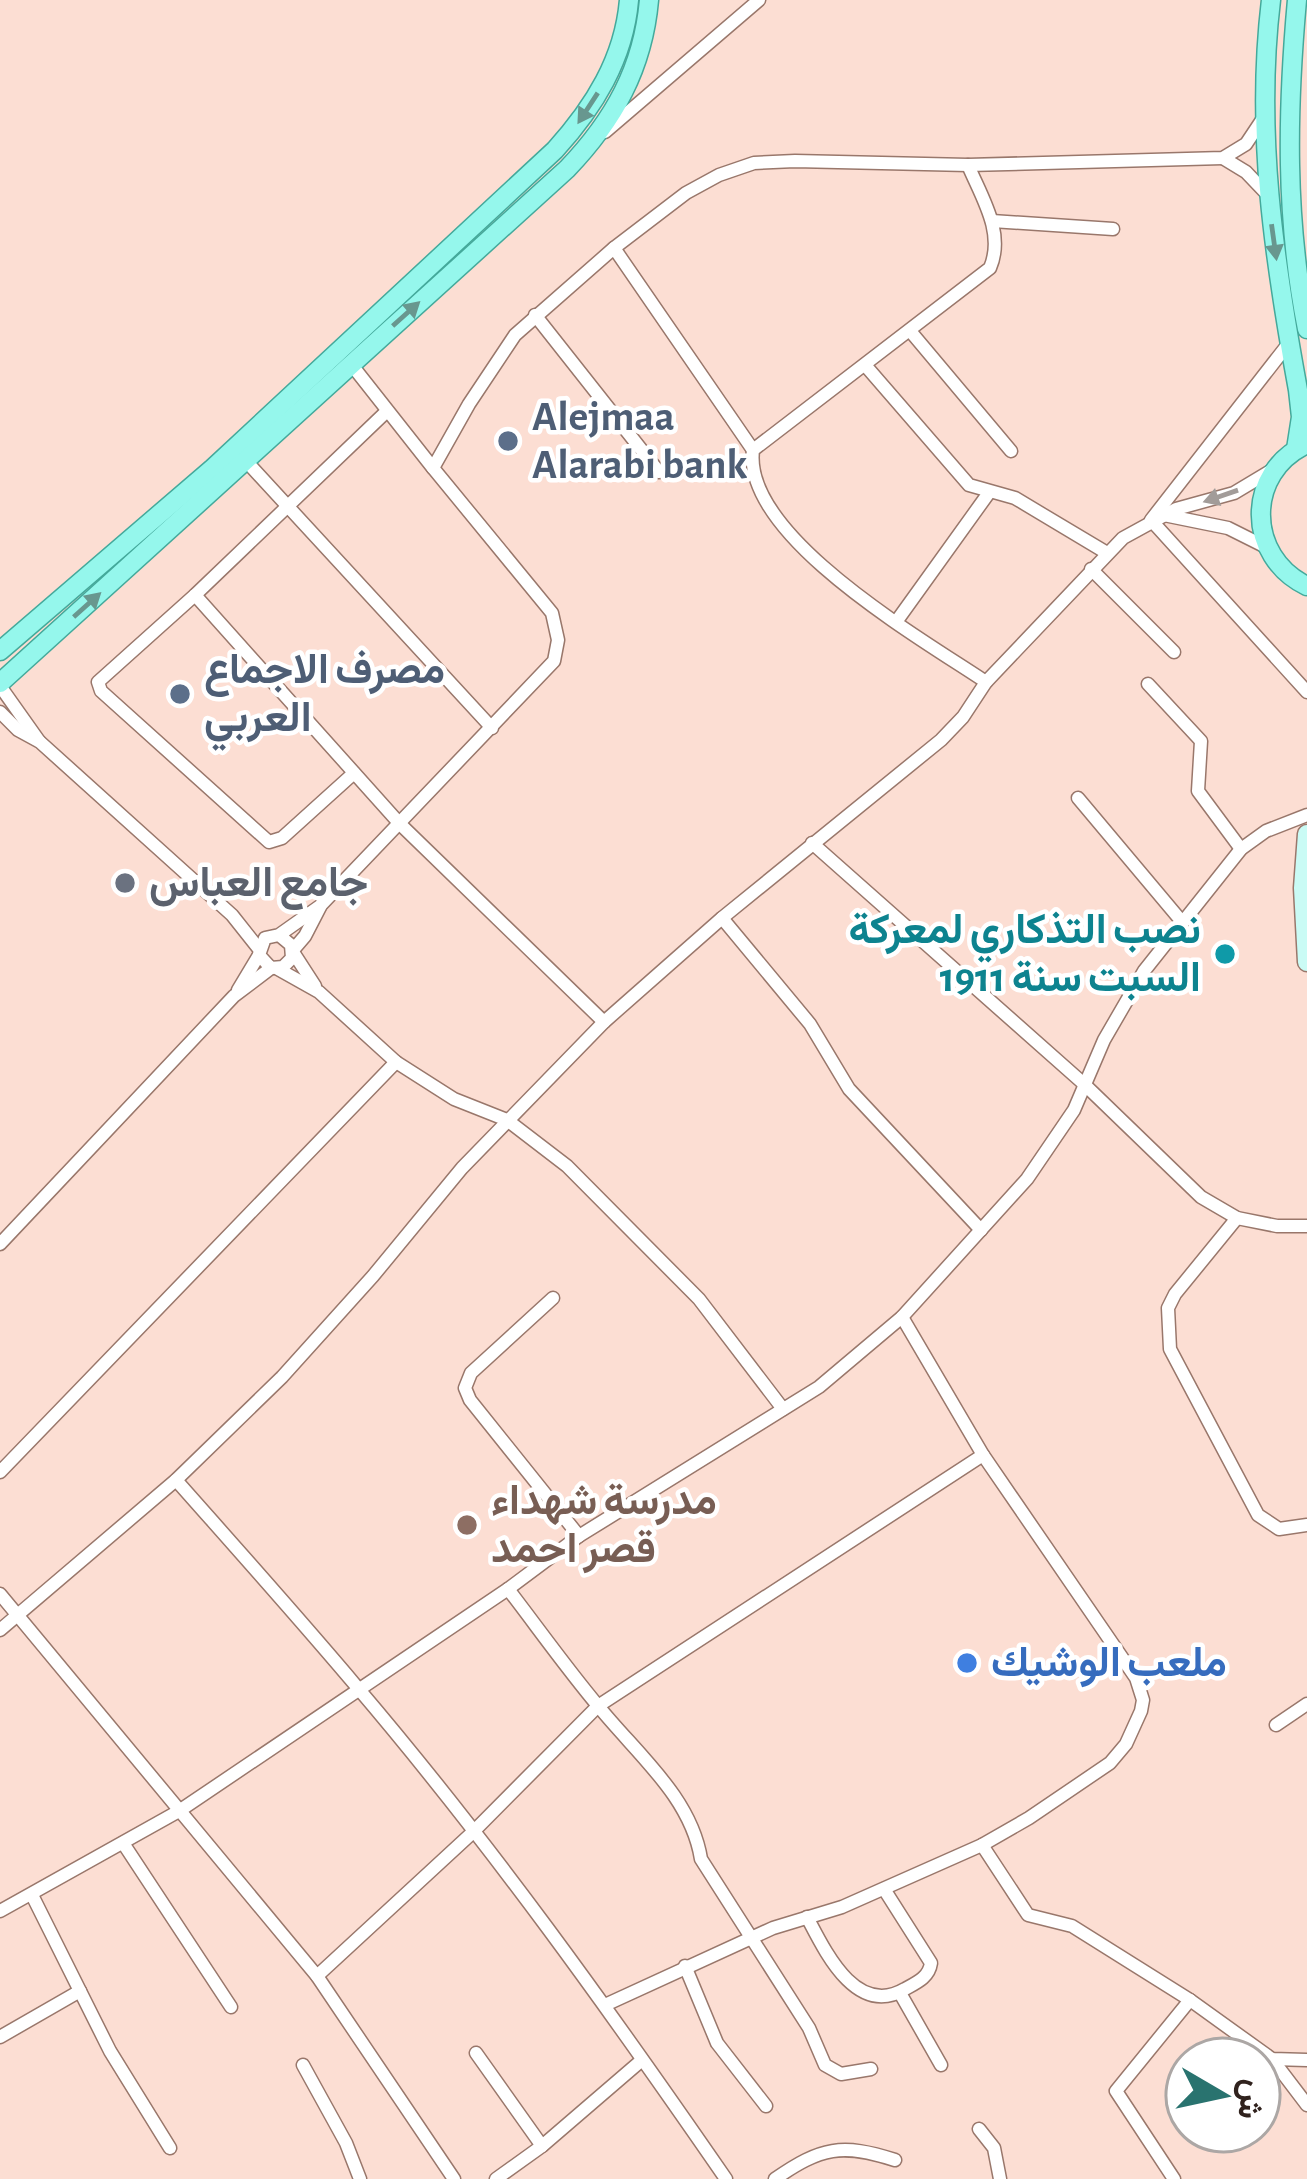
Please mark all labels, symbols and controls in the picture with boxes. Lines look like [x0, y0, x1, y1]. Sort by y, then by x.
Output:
one-way arrow [578, 92, 600, 124]
one-way arrow [1265, 224, 1284, 261]
one-way arrow [392, 301, 421, 328]
place label: Alejmaa Alarabi bank [532, 396, 747, 486]
marker: Alejmaa Alarabi bank [495, 428, 521, 454]
one-way arrow [1202, 488, 1239, 507]
one-way arrow [72, 592, 101, 619]
place label: مصرف الاجماع العربي [204, 649, 445, 751]
marker: مصرف الاجماع العربي [167, 681, 193, 707]
place label: جامع العباس [149, 862, 368, 910]
marker: جامع العباس [112, 870, 138, 896]
place label: نصب التذكاري لمعركة السبت سنة 1911 [848, 909, 1201, 1001]
marker: نصب التذكاري لمعركة السبت سنة 1911 [1212, 941, 1238, 967]
place label: مدرسة شهداء قصر احمد [491, 1480, 717, 1574]
marker: مدرسة شهداء قصر احمد [454, 1512, 480, 1538]
place label: ملعب الوشيك [991, 1642, 1227, 1688]
marker: ملعب الوشيك [954, 1650, 980, 1676]
north arrow [1163, 2035, 1283, 2155]
text: ش [1229, 2077, 1270, 2121]

